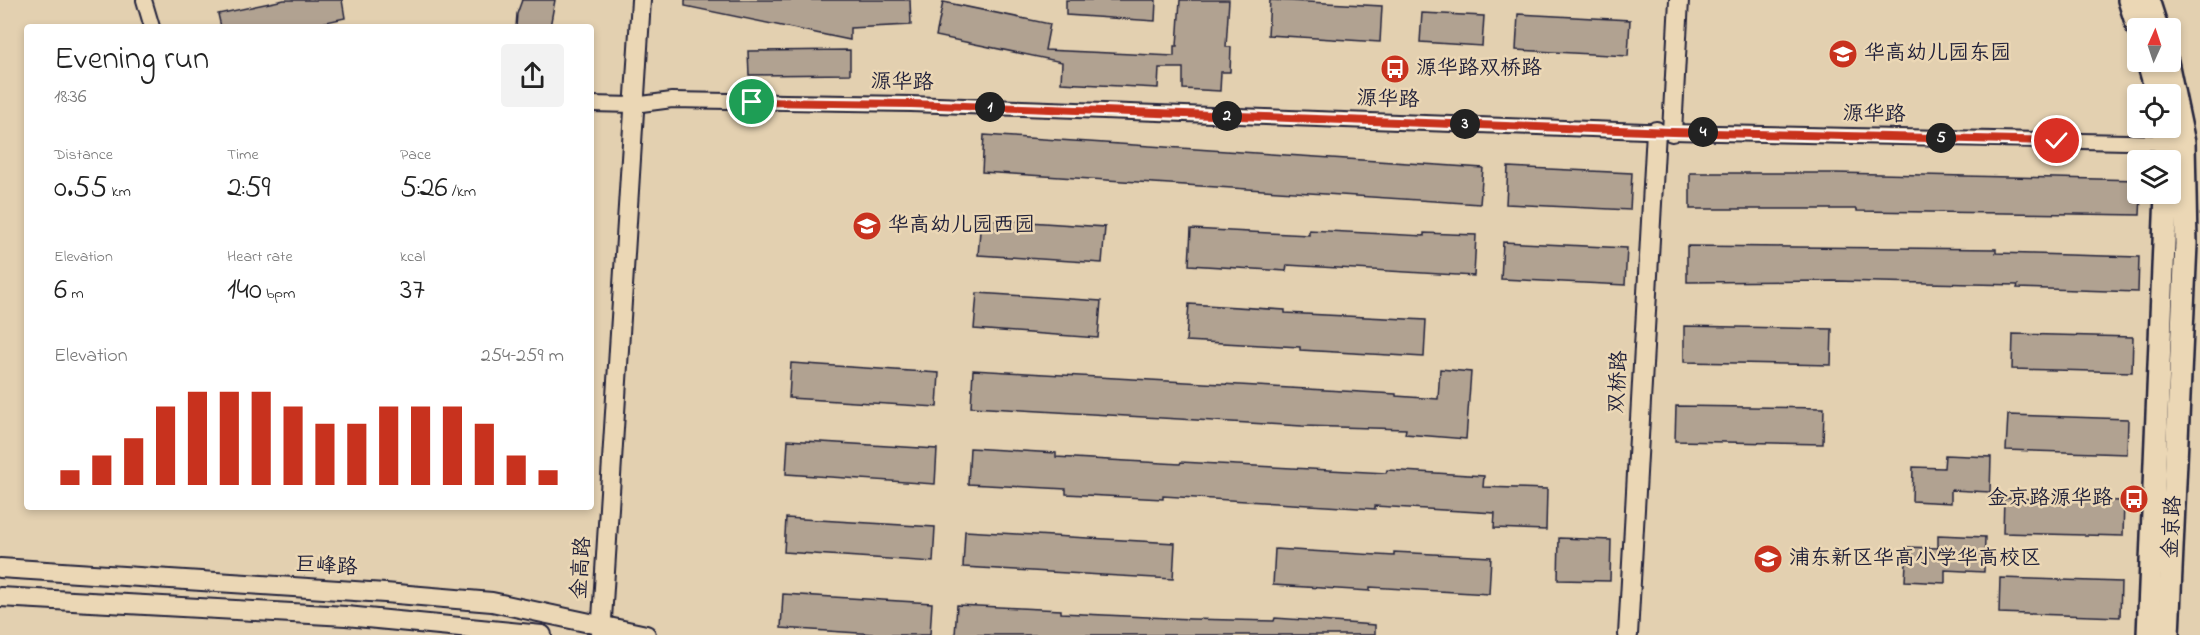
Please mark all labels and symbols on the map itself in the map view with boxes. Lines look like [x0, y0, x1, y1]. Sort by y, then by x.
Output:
north arrow [2127, 18, 2181, 72]
school or university icon: 华高幼儿园东园 [1827, 38, 1859, 70]
place label: 华高幼儿园东园 [1864, 39, 2011, 69]
bus stop icon: 源华路双桥路 [1379, 53, 1411, 85]
place label: 源华路双桥路 [1416, 54, 1542, 84]
street label: 源华路 [870, 67, 934, 99]
pin [726, 76, 777, 127]
street label: 源华路 [1356, 84, 1420, 116]
pin: 1 [975, 92, 1005, 122]
street label: 源华路 [1842, 99, 1906, 131]
pin: 2 [1212, 101, 1242, 131]
pin: 3 [1450, 109, 1480, 139]
pin [2031, 115, 2082, 166]
pin: 4 [1688, 117, 1718, 147]
pin: 5 [1926, 123, 1956, 153]
school or university icon: 华高幼儿园西园 [851, 210, 883, 242]
place label: 华高幼儿园西园 [888, 211, 1035, 241]
street label: 双桥路 [1602, 350, 1636, 414]
bus stop icon: 金京路源华路 [2118, 483, 2150, 515]
place label: 金京路源华路 [1987, 484, 2113, 514]
street label: 金京路 [2156, 495, 2190, 559]
street label: 金高路 [565, 536, 599, 600]
school or university icon: 浦东新区华高小学华高校区 [1752, 543, 1784, 575]
place label: 浦东新区华高小学华高校区 [1789, 544, 2041, 574]
street label: 巨峰路 [294, 550, 358, 584]

